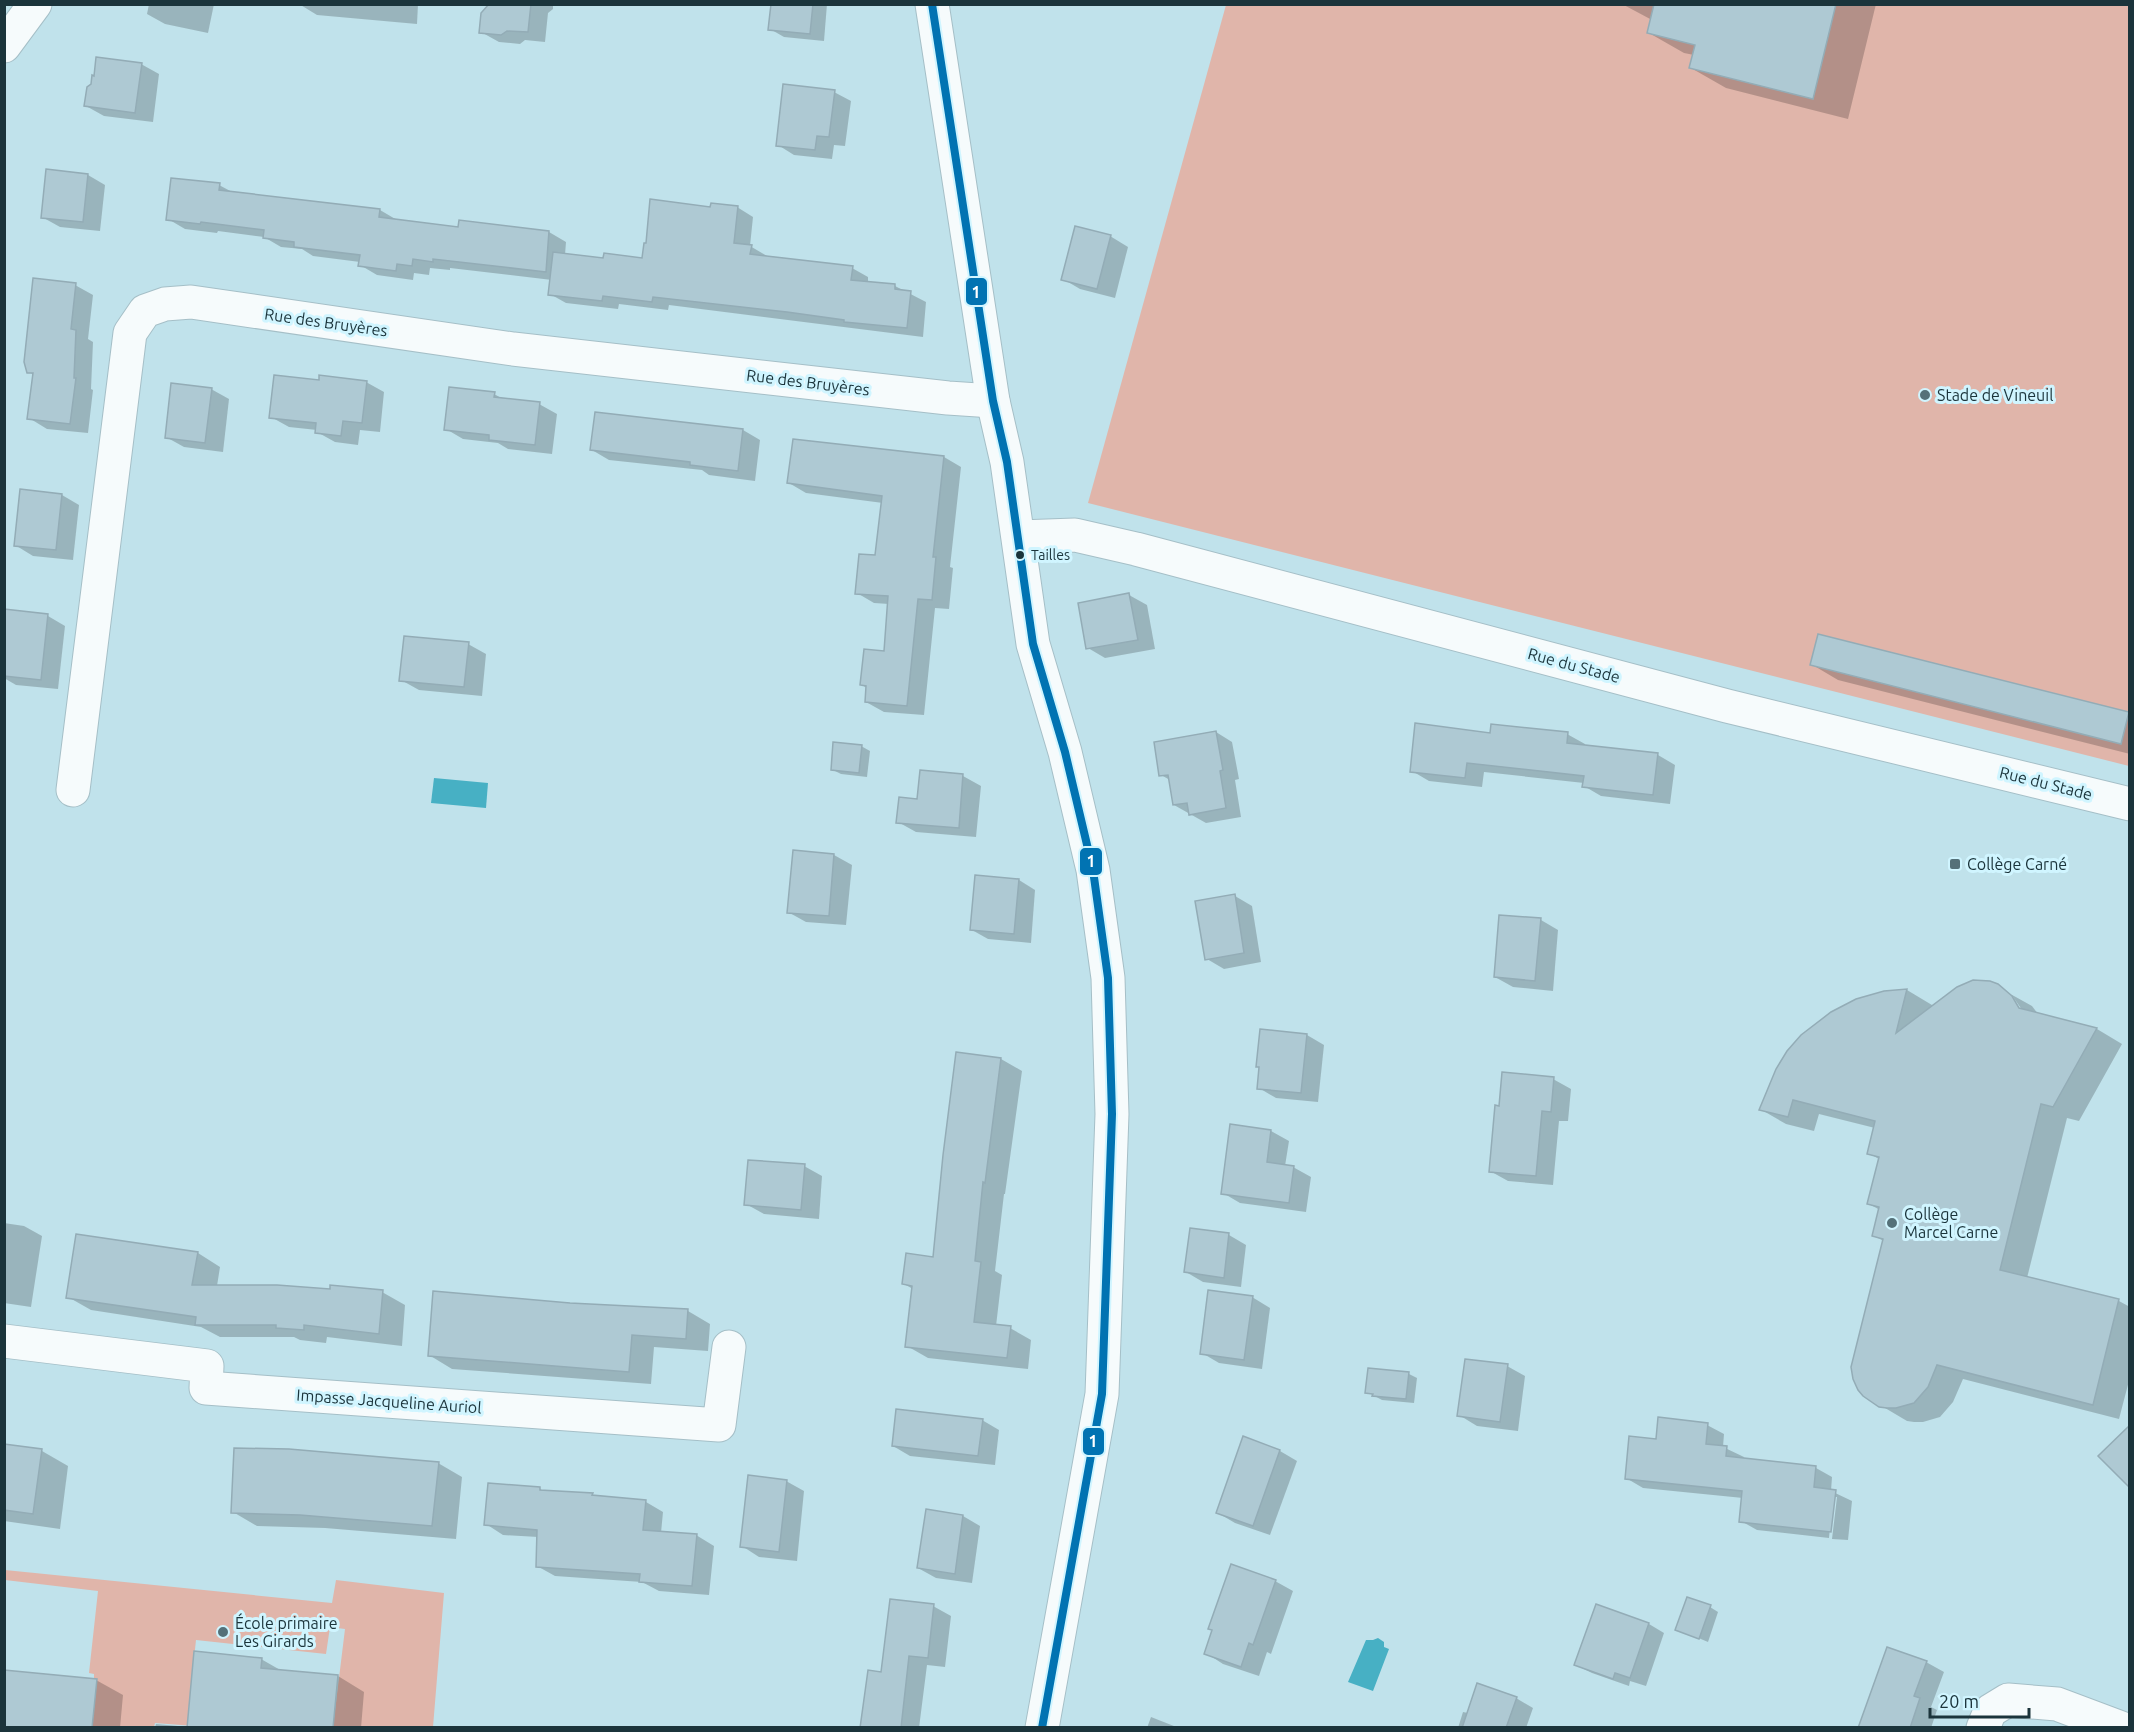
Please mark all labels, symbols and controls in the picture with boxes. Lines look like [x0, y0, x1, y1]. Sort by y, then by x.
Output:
line badge: 1 [965, 277, 988, 306]
text: 1 [971, 283, 981, 301]
street label: Rue des Bruyères [263, 304, 389, 340]
street label: Rue des Bruyères [745, 366, 871, 398]
place label: Stade de Vineuil [1937, 386, 2053, 404]
marker: Stade de Vineuil [1918, 388, 1932, 402]
place label: Tailles [1031, 547, 1070, 563]
marker: Tailles [1014, 549, 1026, 561]
street label: Rue du Stade [1526, 644, 1622, 686]
street label: Rue du Stade [1998, 763, 2094, 803]
line badge: 1 [1079, 847, 1103, 876]
text: 1 [1086, 852, 1096, 870]
place label: Collège Carné [1967, 855, 2067, 873]
marker: Collège Carné [1948, 857, 1962, 871]
place label: Collège Marcel Carne [1904, 1205, 1998, 1241]
marker: Collège Marcel Carne [1885, 1216, 1899, 1230]
street label: Impasse Jacqueline Auriol [296, 1386, 482, 1416]
line badge: 1 [1082, 1427, 1105, 1456]
text: 1 [1088, 1432, 1098, 1450]
place label: École primaire Les Girards [235, 1612, 338, 1650]
marker: École primaire Les Girards [216, 1625, 230, 1639]
scale bar [1930, 1681, 2029, 1719]
text: 20 m [1939, 1691, 1979, 1711]

